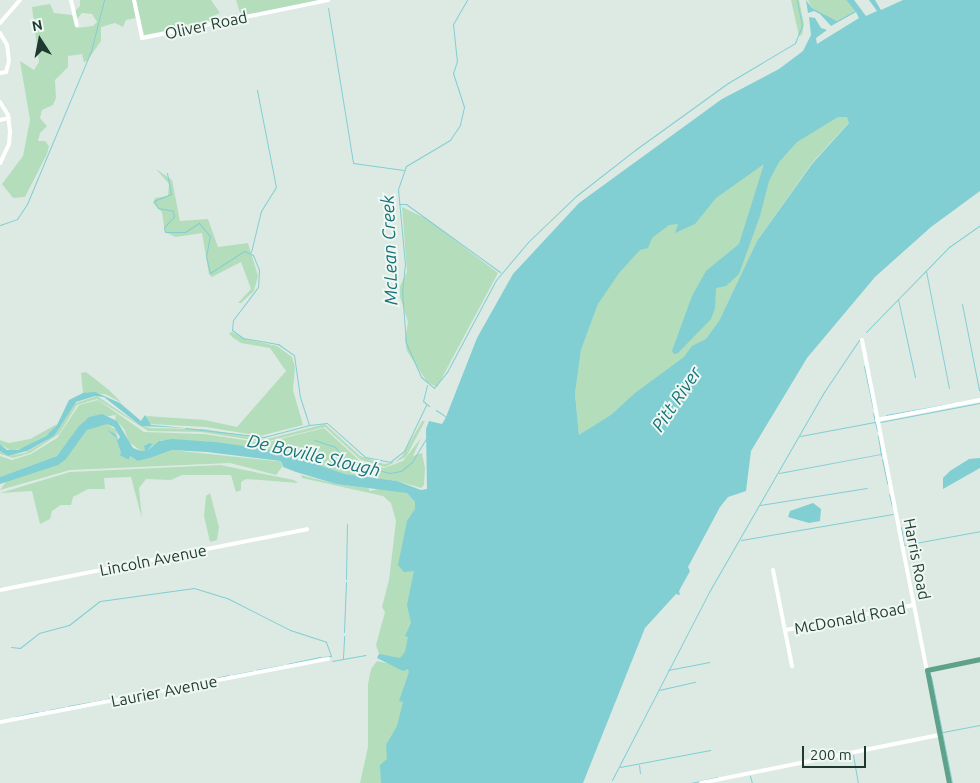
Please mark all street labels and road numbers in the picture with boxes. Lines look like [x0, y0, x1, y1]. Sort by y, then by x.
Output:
street label: Oliver Road [163, 7, 249, 43]
street label: Harris Road [900, 516, 934, 602]
street label: Lincoln Avenue [98, 540, 208, 580]
street label: McDonald Road [792, 598, 908, 638]
street label: Laurier Avenue [109, 671, 219, 711]

